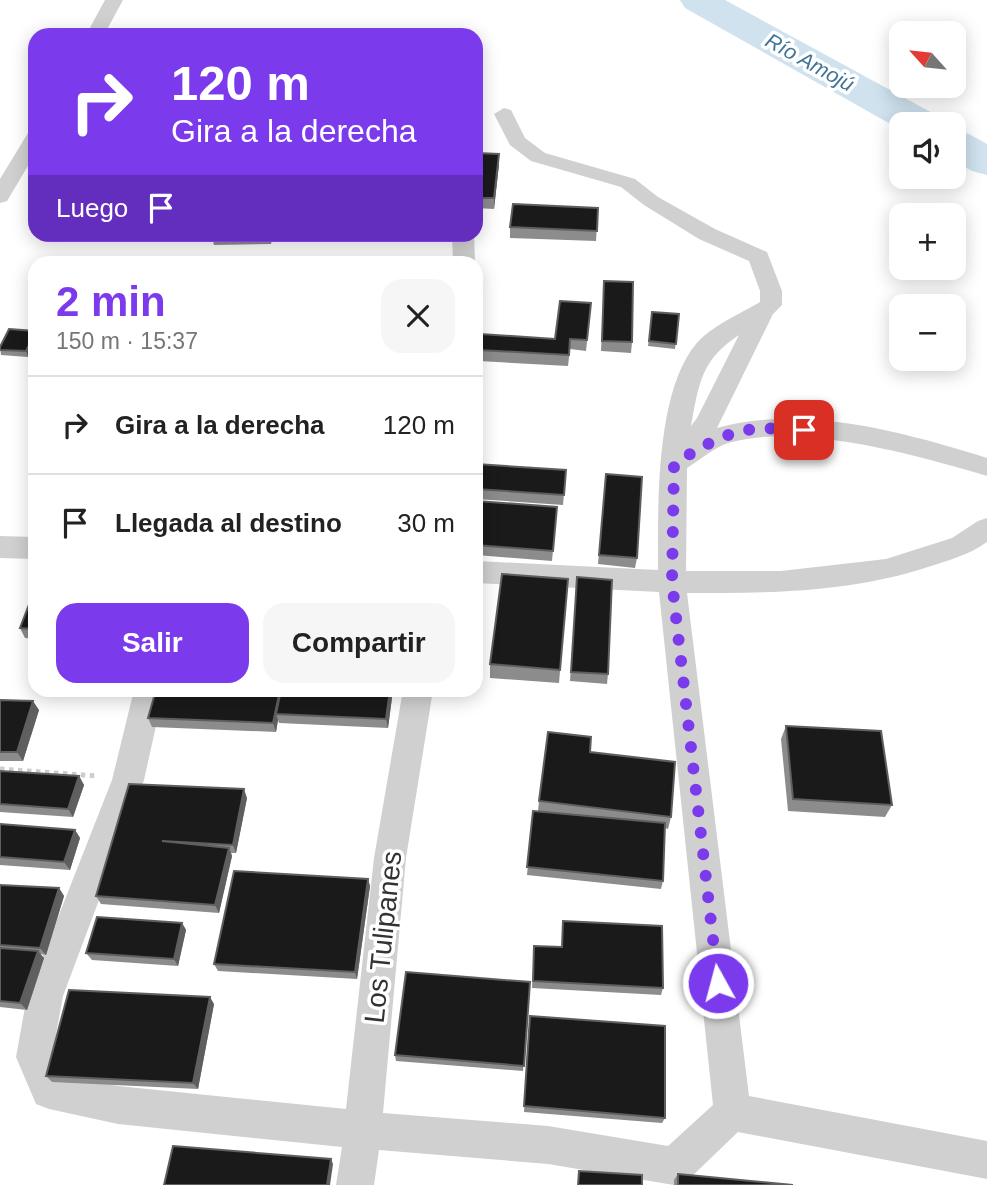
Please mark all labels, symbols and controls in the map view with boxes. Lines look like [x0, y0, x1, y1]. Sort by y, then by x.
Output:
north arrow [889, 21, 966, 98]
map controls [889, 21, 966, 371]
water label: Río Amojú [762, 28, 858, 96]
icon: right [56, 56, 147, 147]
text: 120 m [171, 56, 310, 110]
button: sound [889, 112, 966, 189]
text: Gira a la derecha [171, 113, 416, 149]
icon: arrive [142, 189, 180, 227]
text: Luego [56, 193, 128, 223]
button: + [889, 203, 966, 280]
text: 2 min [56, 278, 166, 325]
button: close [381, 279, 455, 353]
button: − [889, 294, 966, 371]
text: 150 m · 15:37 [56, 328, 198, 354]
pin [774, 400, 834, 460]
icon: right [56, 406, 94, 444]
text: Gira a la derecha [115, 410, 325, 440]
text: 120 m [383, 410, 455, 440]
icon: arrive [785, 411, 823, 449]
icon: arrive [56, 504, 94, 542]
text: Llegada al destino [115, 508, 342, 538]
text: 30 m [397, 508, 455, 538]
button: Salir [56, 603, 249, 683]
button: Compartir [263, 603, 455, 683]
street label: Los Tulipanes [359, 849, 407, 1025]
position arrow [681, 946, 755, 1020]

